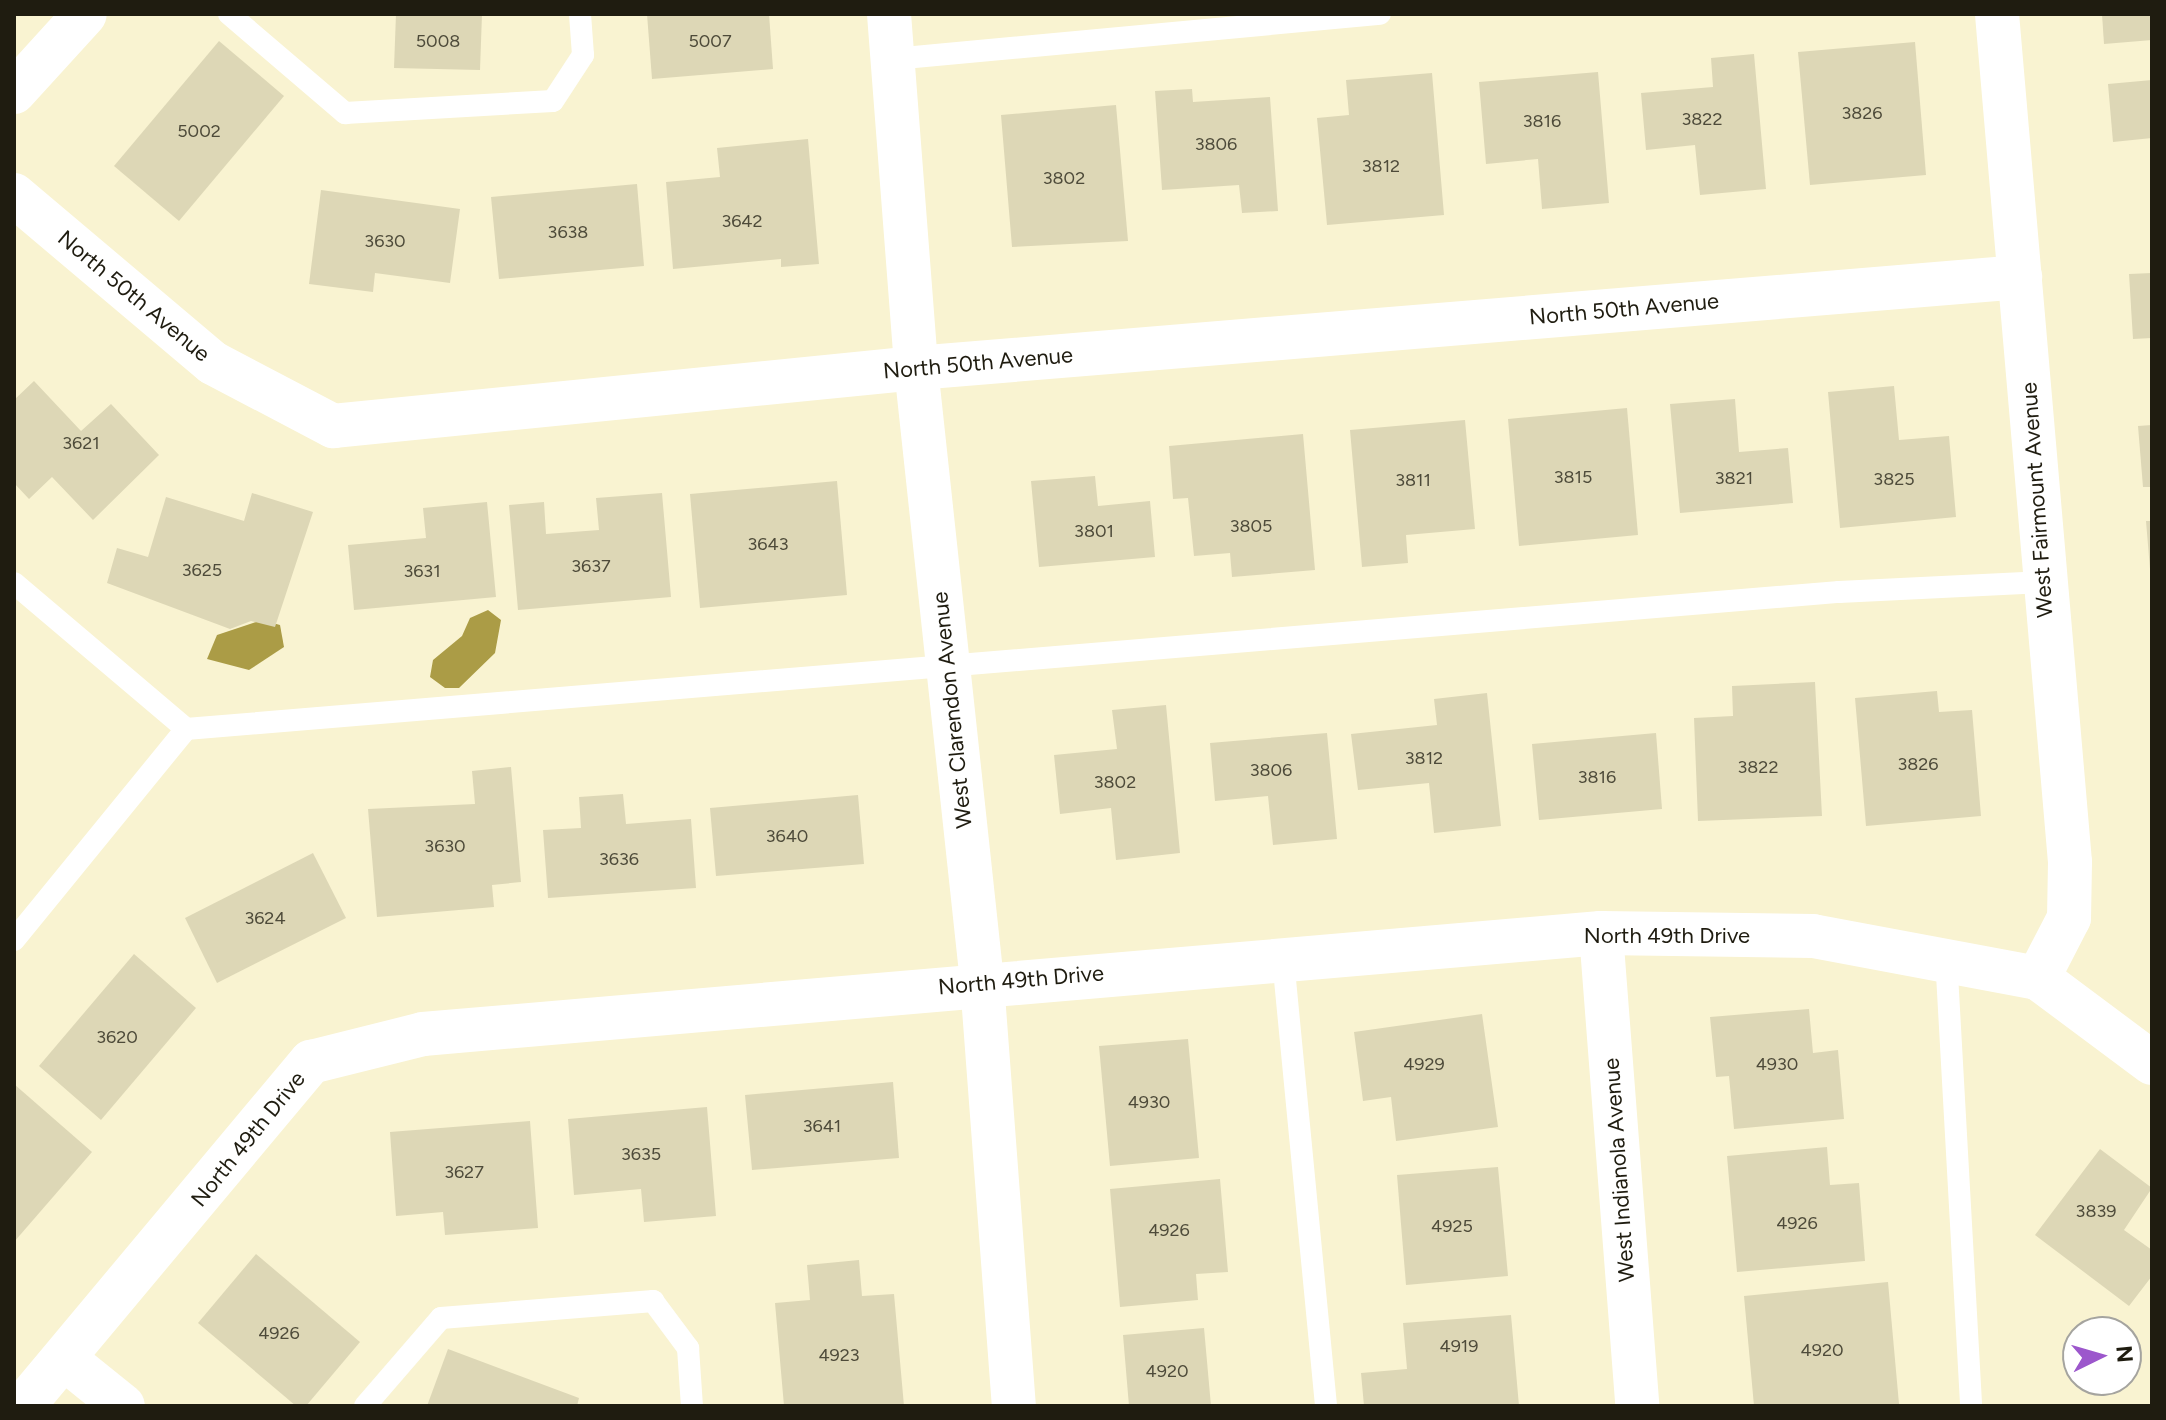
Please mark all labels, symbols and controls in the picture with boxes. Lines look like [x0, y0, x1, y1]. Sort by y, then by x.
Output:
house number: 5008 [416, 30, 460, 52]
house number: 5007 [688, 30, 732, 52]
house number: 3826 [1841, 102, 1883, 124]
house number: 3822 [1682, 108, 1722, 130]
house number: 3816 [1523, 110, 1561, 132]
house number: 5002 [177, 120, 221, 142]
house number: 3806 [1195, 133, 1237, 155]
house number: 3812 [1362, 155, 1400, 177]
house number: 3802 [1043, 167, 1085, 189]
house number: 3642 [721, 210, 763, 232]
house number: 3638 [548, 221, 588, 243]
street label: North 50th Avenue [53, 225, 215, 367]
house number: 3630 [364, 230, 406, 252]
street label: North 50th Avenue [1528, 288, 1720, 330]
street label: North 50th Avenue [882, 342, 1074, 384]
street label: West Fairmount Avenue [2016, 381, 2058, 619]
house number: 3621 [62, 432, 100, 454]
house number: 3815 [1554, 466, 1592, 488]
house number: 3821 [1715, 467, 1753, 489]
house number: 3825 [1873, 468, 1915, 490]
house number: 3811 [1395, 469, 1431, 491]
house number: 3805 [1230, 515, 1272, 537]
house number: 3801 [1074, 520, 1114, 542]
house number: 3643 [748, 533, 788, 555]
house number: 3637 [571, 555, 611, 577]
house number: 3625 [182, 559, 222, 581]
house number: 3631 [403, 560, 441, 582]
street label: West Clarendon Avenue [926, 590, 978, 830]
house number: 3812 [1405, 747, 1443, 769]
house number: 3826 [1897, 753, 1939, 775]
house number: 3822 [1738, 756, 1778, 778]
house number: 3806 [1250, 759, 1292, 781]
house number: 3816 [1578, 766, 1616, 788]
house number: 3802 [1094, 771, 1136, 793]
house number: 3640 [766, 825, 808, 847]
house number: 3630 [424, 835, 466, 857]
house number: 3636 [599, 848, 639, 870]
house number: 3624 [244, 907, 286, 929]
street label: North 49th Drive [1584, 923, 1750, 949]
street label: North 49th Drive [937, 960, 1105, 1000]
house number: 3620 [96, 1026, 138, 1048]
house number: 4929 [1403, 1053, 1445, 1075]
house number: 4930 [1756, 1053, 1798, 1075]
street label: West Indianola Avenue [1598, 1057, 1640, 1283]
street label: North 49th Drive [185, 1066, 311, 1212]
house number: 4930 [1128, 1091, 1170, 1113]
house number: 3641 [803, 1115, 841, 1137]
house number: 3635 [621, 1143, 661, 1165]
house number: 3627 [444, 1161, 484, 1183]
house number: 3839 [2076, 1200, 2116, 1222]
house number: 4926 [1776, 1212, 1818, 1234]
house number: 4925 [1431, 1215, 1473, 1237]
house number: 4926 [1148, 1219, 1190, 1241]
north arrow [2062, 1316, 2142, 1396]
house number: 4926 [258, 1322, 300, 1344]
house number: 4919 [1440, 1335, 1478, 1357]
house number: 4920 [1801, 1339, 1843, 1361]
house number: 4923 [818, 1344, 860, 1366]
text: N [2110, 1344, 2139, 1364]
house number: 4920 [1146, 1360, 1188, 1382]

